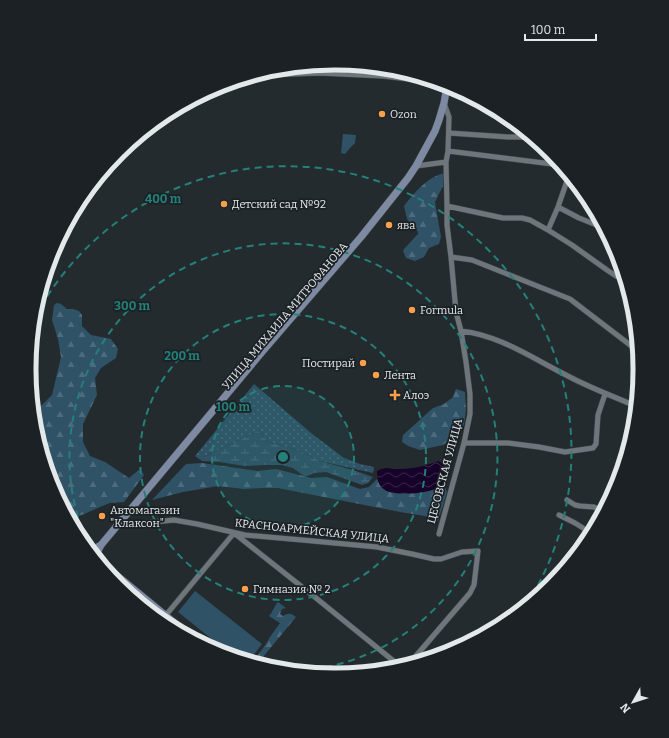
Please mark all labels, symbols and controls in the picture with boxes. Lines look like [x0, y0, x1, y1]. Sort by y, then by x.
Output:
scale bar [525, 16, 596, 42]
text: 100 m [531, 23, 566, 37]
place label: Ozon [390, 108, 417, 121]
marker: Ozon [377, 109, 387, 119]
text: 400 m [145, 192, 182, 206]
place label: Детский сад №92 [232, 198, 326, 211]
marker: Детский сад №92 [219, 199, 229, 209]
place label: ява [397, 219, 415, 232]
marker: ява [384, 220, 394, 230]
street label: УЛИЦА МИХАИЛА МИТРОФАНОВА [220, 240, 350, 392]
text: 300 m [114, 299, 150, 313]
place label: Formula [420, 304, 463, 317]
marker: Formula [407, 305, 417, 315]
text: 200 m [164, 349, 200, 363]
place label: Постирай [302, 357, 355, 370]
marker: Постирай [358, 358, 368, 368]
place label: Лента [384, 369, 416, 382]
marker: Лента [371, 370, 381, 380]
place label: Алоэ [403, 389, 430, 402]
marker: Алоэ [390, 390, 400, 400]
text: 100 m [216, 400, 251, 414]
street label: ЦЕСОВСКАЯ УЛИЦА [425, 417, 465, 525]
centre of rings [276, 450, 290, 464]
place label: Автомагазин "Клаксон" [110, 504, 180, 530]
marker: Автомагазин "Клаксон" [97, 511, 107, 521]
street label: КРАСНОАРМЕЙСКАЯ УЛИЦА [234, 516, 390, 546]
place label: Гимназия № 2 [253, 583, 330, 596]
marker: Гимназия № 2 [240, 584, 250, 594]
north arrow [613, 682, 653, 722]
text: N [618, 700, 633, 715]

